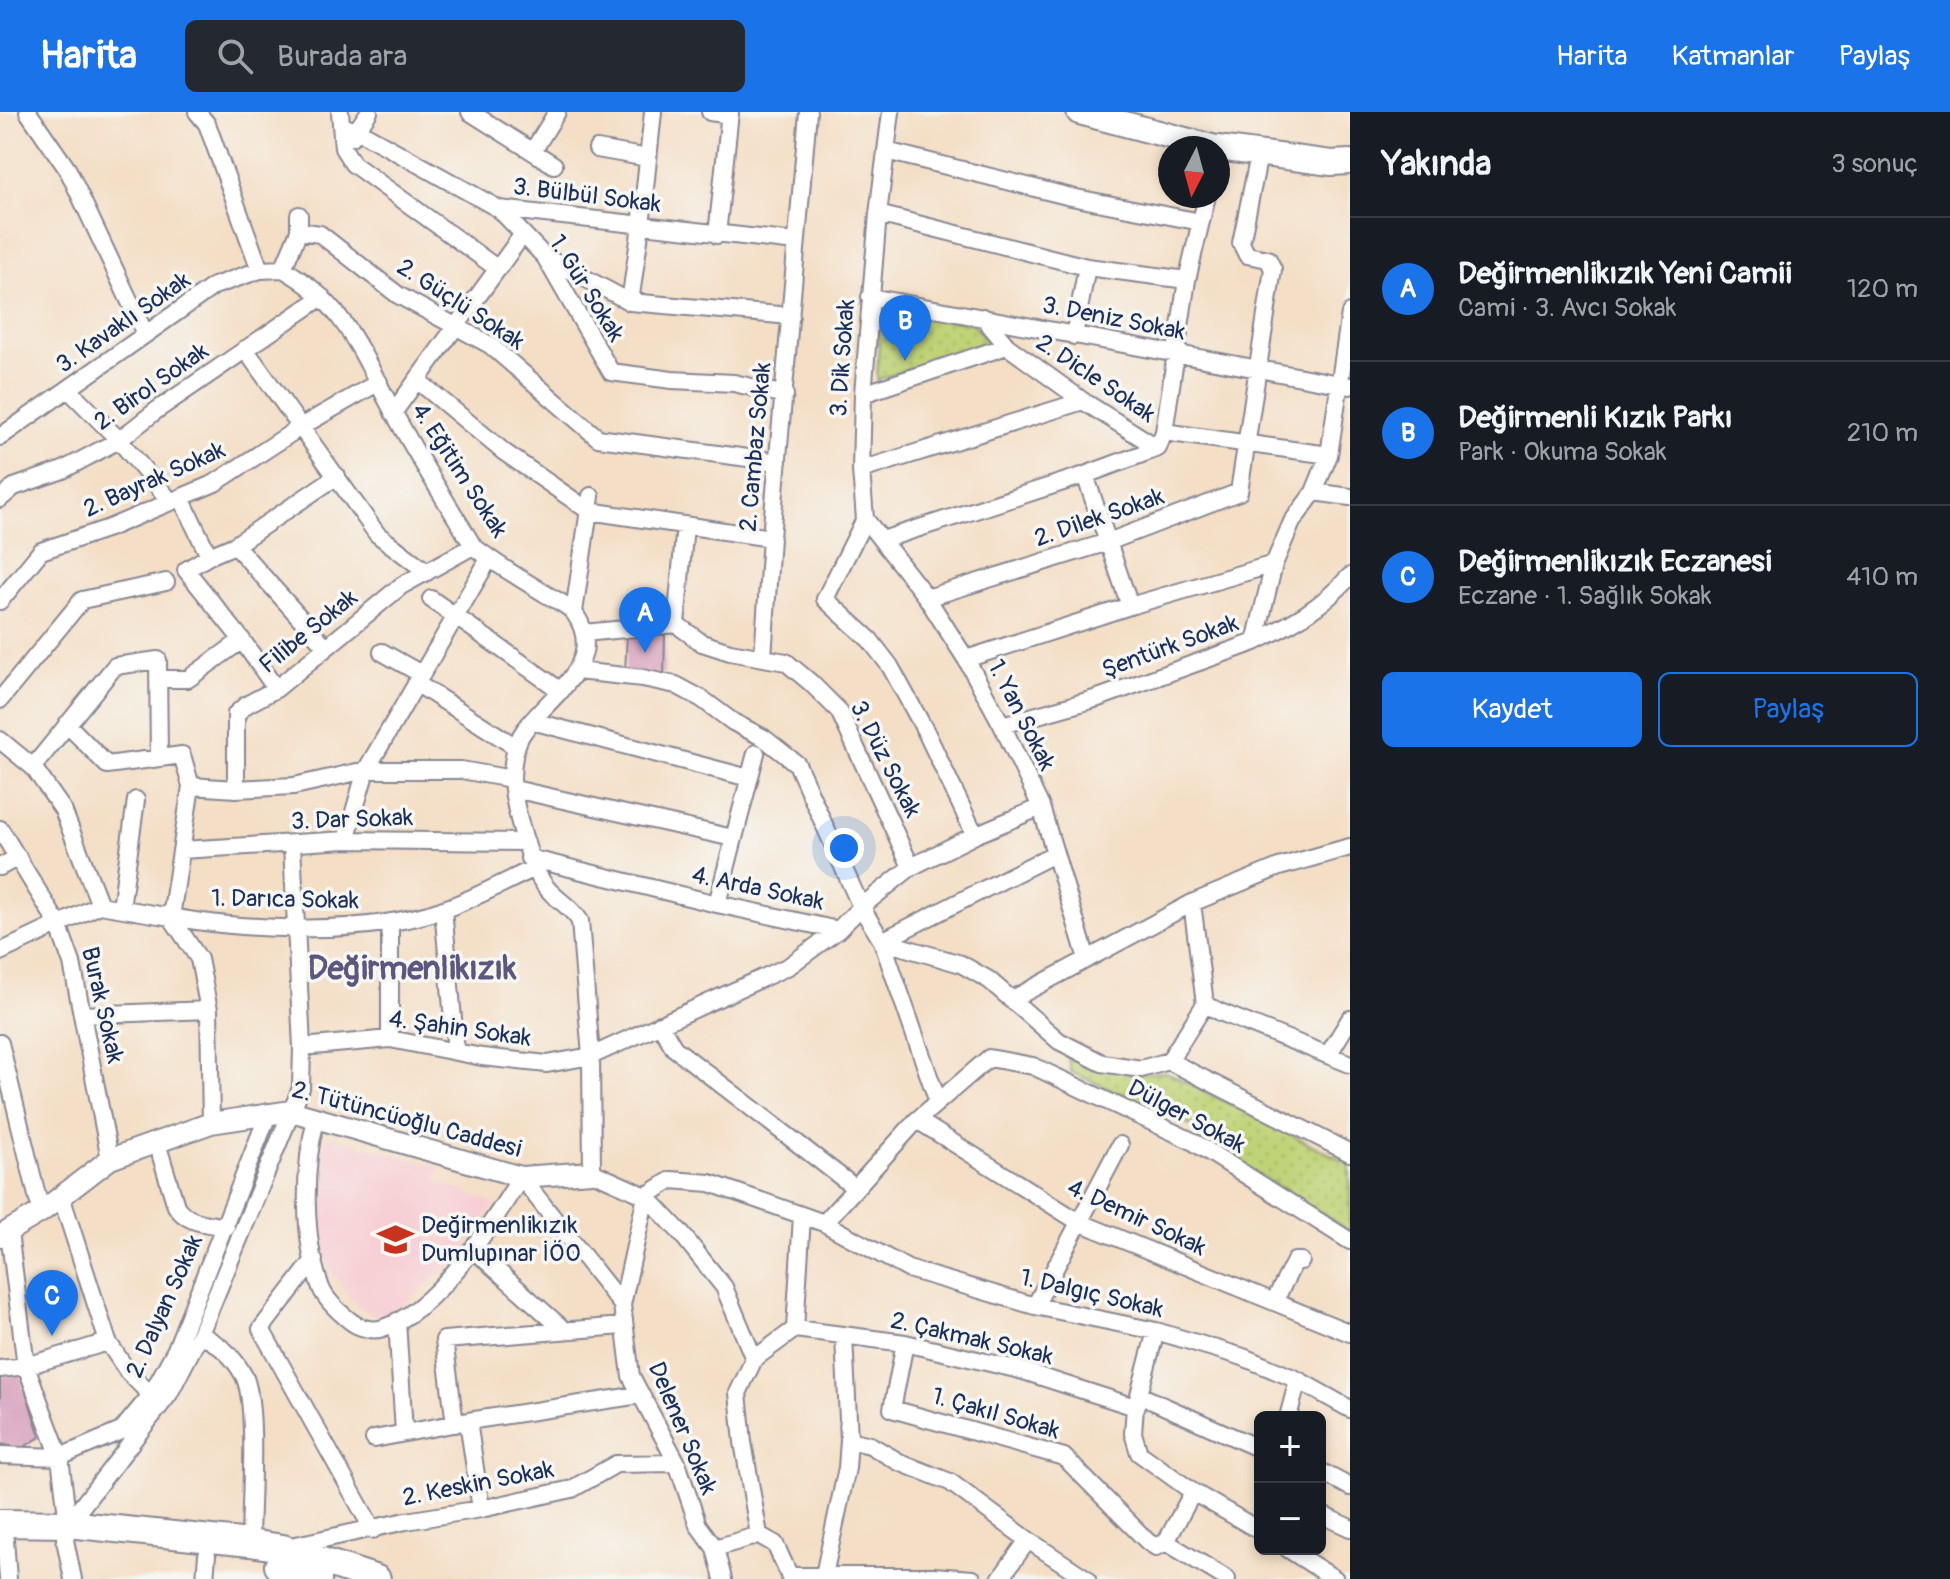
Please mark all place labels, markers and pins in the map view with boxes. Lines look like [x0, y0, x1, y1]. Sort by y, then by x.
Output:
pin: B [879, 295, 931, 361]
pin: A [619, 587, 671, 653]
place label: Değirmenlikızık Dumlupınar İÖO [421, 1211, 581, 1268]
school or university icon: Değirmenlikızık Dumlupınar İÖO [376, 1220, 414, 1258]
pin: C [26, 1270, 78, 1336]

